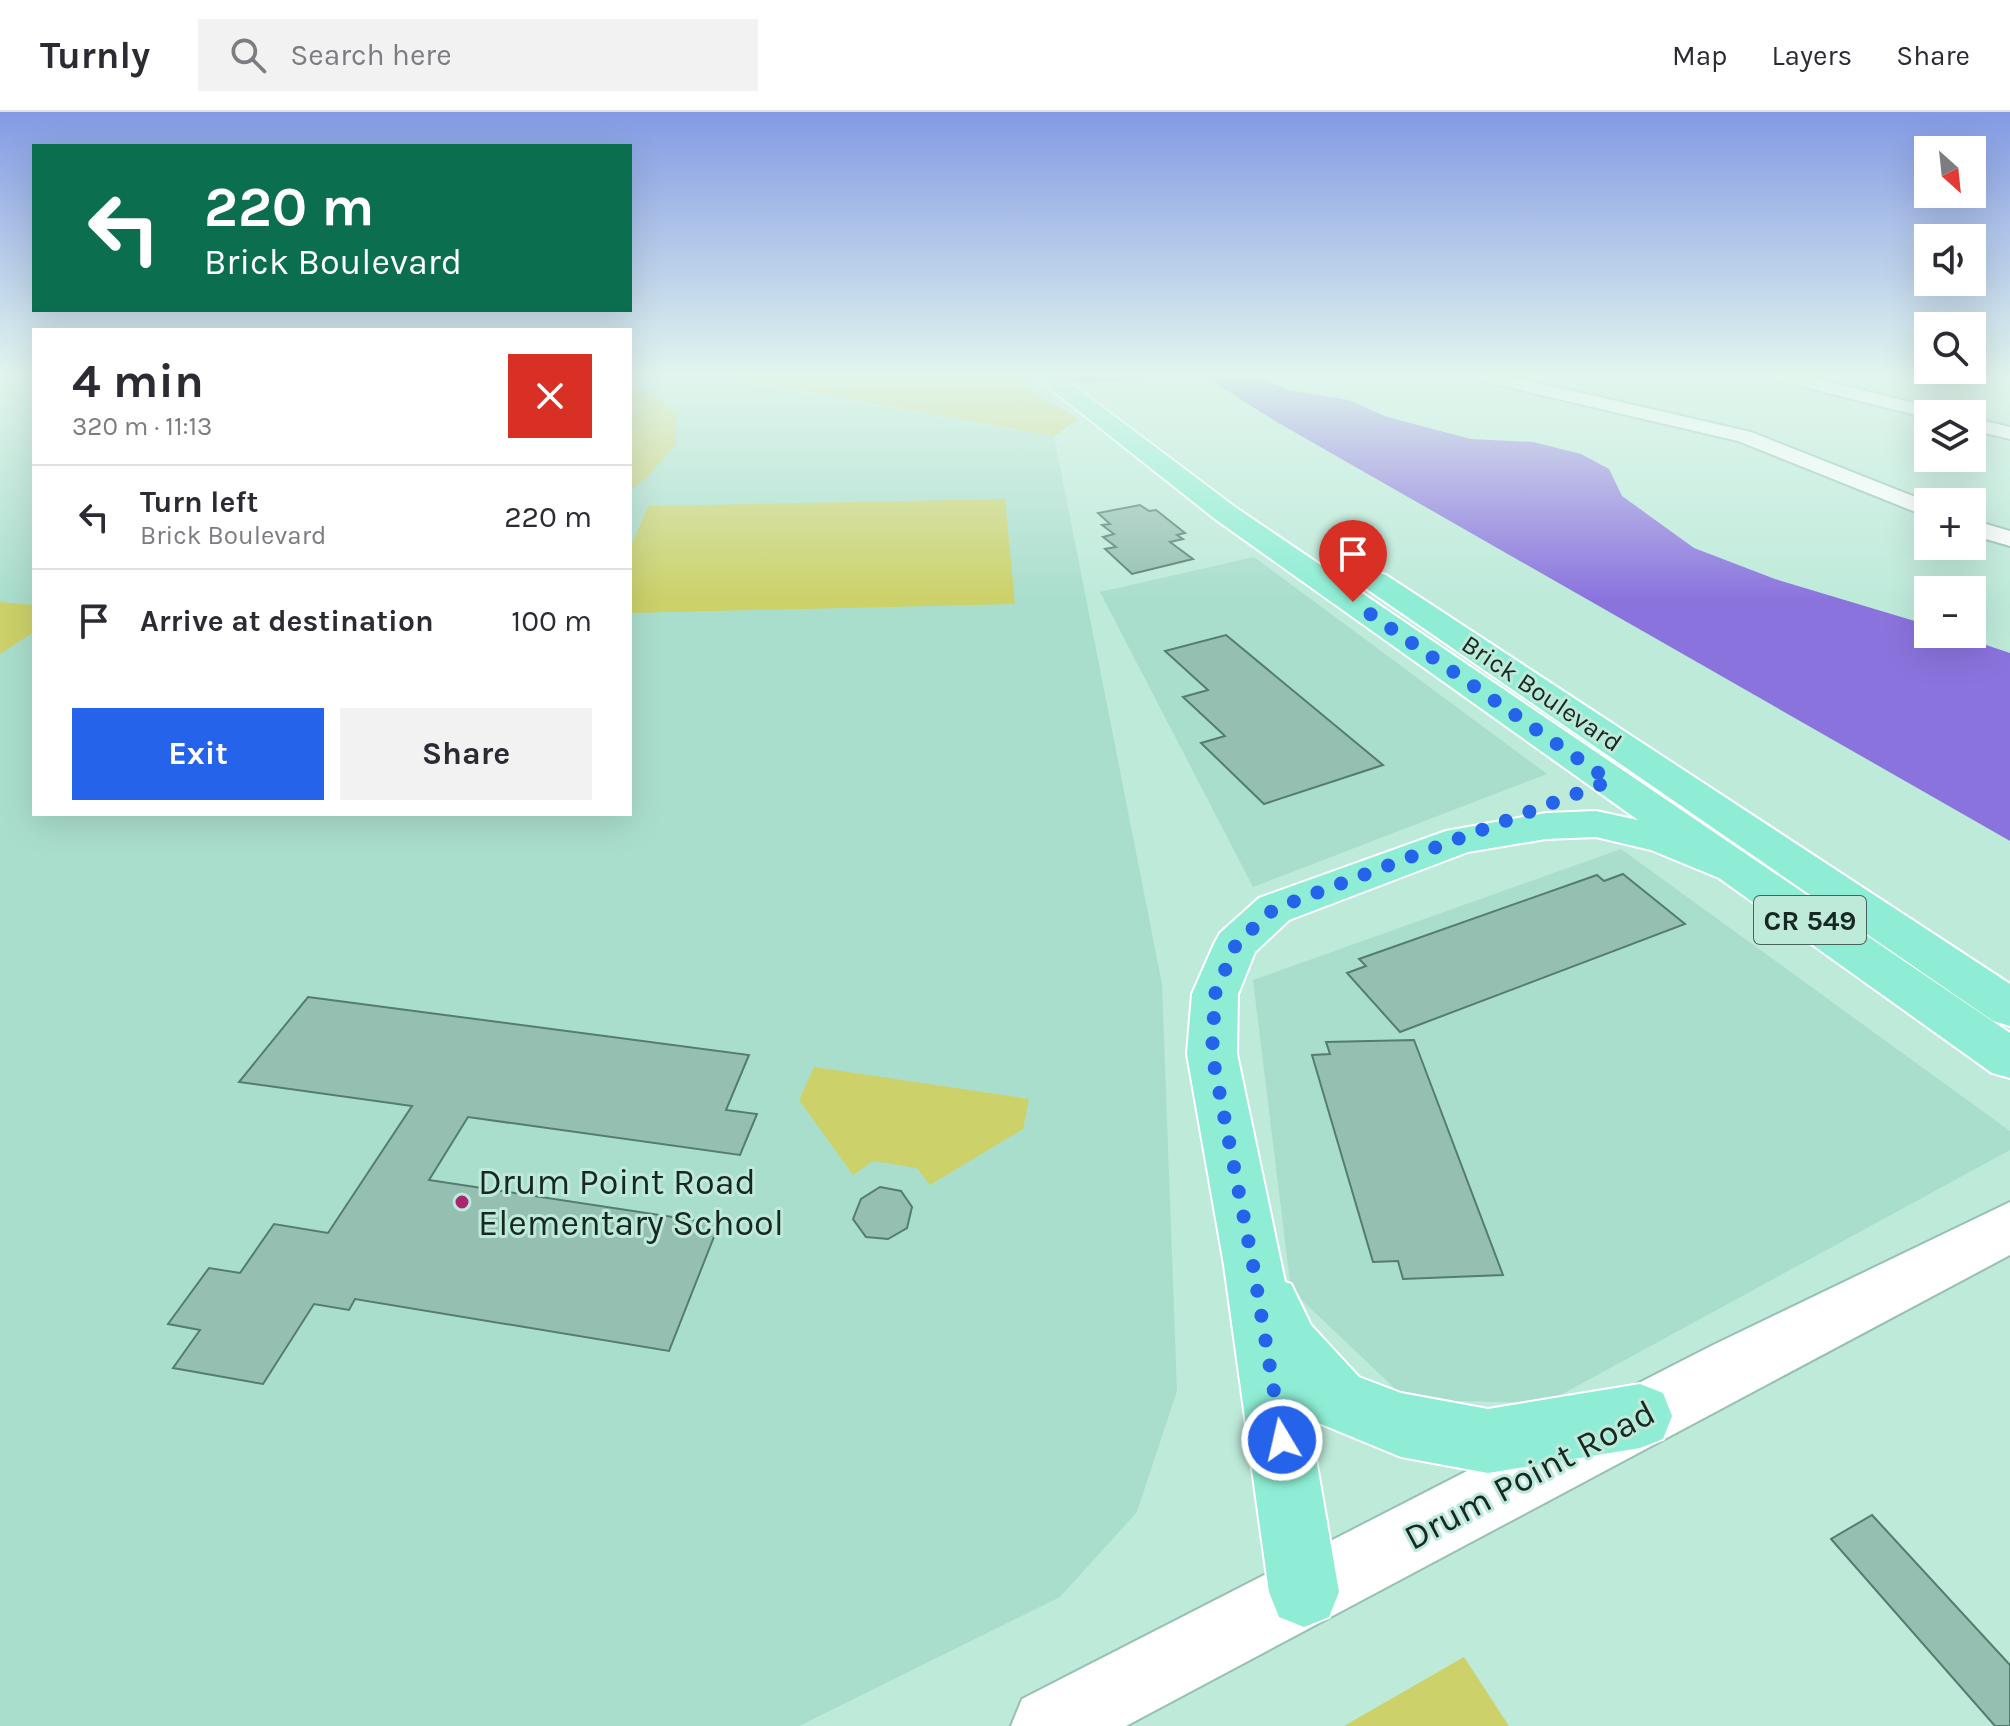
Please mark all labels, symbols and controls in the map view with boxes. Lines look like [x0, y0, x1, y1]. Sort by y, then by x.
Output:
search box [198, 19, 758, 91]
text: Turnly [40, 33, 150, 78]
icon: search [226, 33, 270, 77]
text: Search here [290, 37, 452, 73]
text: Map [1672, 39, 1727, 72]
text: Layers [1771, 39, 1852, 72]
text: Share [1896, 39, 1970, 72]
north arrow [1914, 136, 1986, 208]
map controls [1914, 136, 1986, 648]
text: 220 m [204, 174, 375, 239]
icon: left [72, 176, 176, 280]
button: sound [1914, 224, 1986, 296]
text: Brick Boulevard [204, 241, 462, 283]
button: search [1914, 312, 1986, 384]
text: 4 min [72, 353, 204, 409]
button: close [508, 354, 592, 438]
button: layers [1914, 400, 1986, 472]
text: 320 m · 11:13 [72, 411, 212, 442]
text: Turn left [140, 484, 258, 520]
button: + [1914, 488, 1986, 560]
icon: left [72, 495, 116, 539]
text: 220 m [504, 499, 592, 535]
text: Brick Boulevard [140, 520, 326, 551]
pin [1319, 520, 1387, 602]
icon: arrive [1331, 532, 1375, 576]
button: − [1914, 576, 1986, 648]
icon: arrive [72, 599, 116, 643]
text: Arrive at destination [140, 603, 434, 639]
text: 100 m [511, 603, 592, 639]
street label: Brick Boulevard [1456, 628, 1628, 758]
button: Exit [72, 708, 324, 800]
button: Share [340, 708, 592, 800]
road number: CR 549 [1754, 896, 1866, 944]
place label: Drum Point Road Elementary School [478, 1161, 784, 1244]
marker: Drum Point Road Elementary School [453, 1193, 471, 1211]
street label: Drum Point Road [1397, 1391, 1662, 1559]
position arrow [1240, 1398, 1324, 1482]

